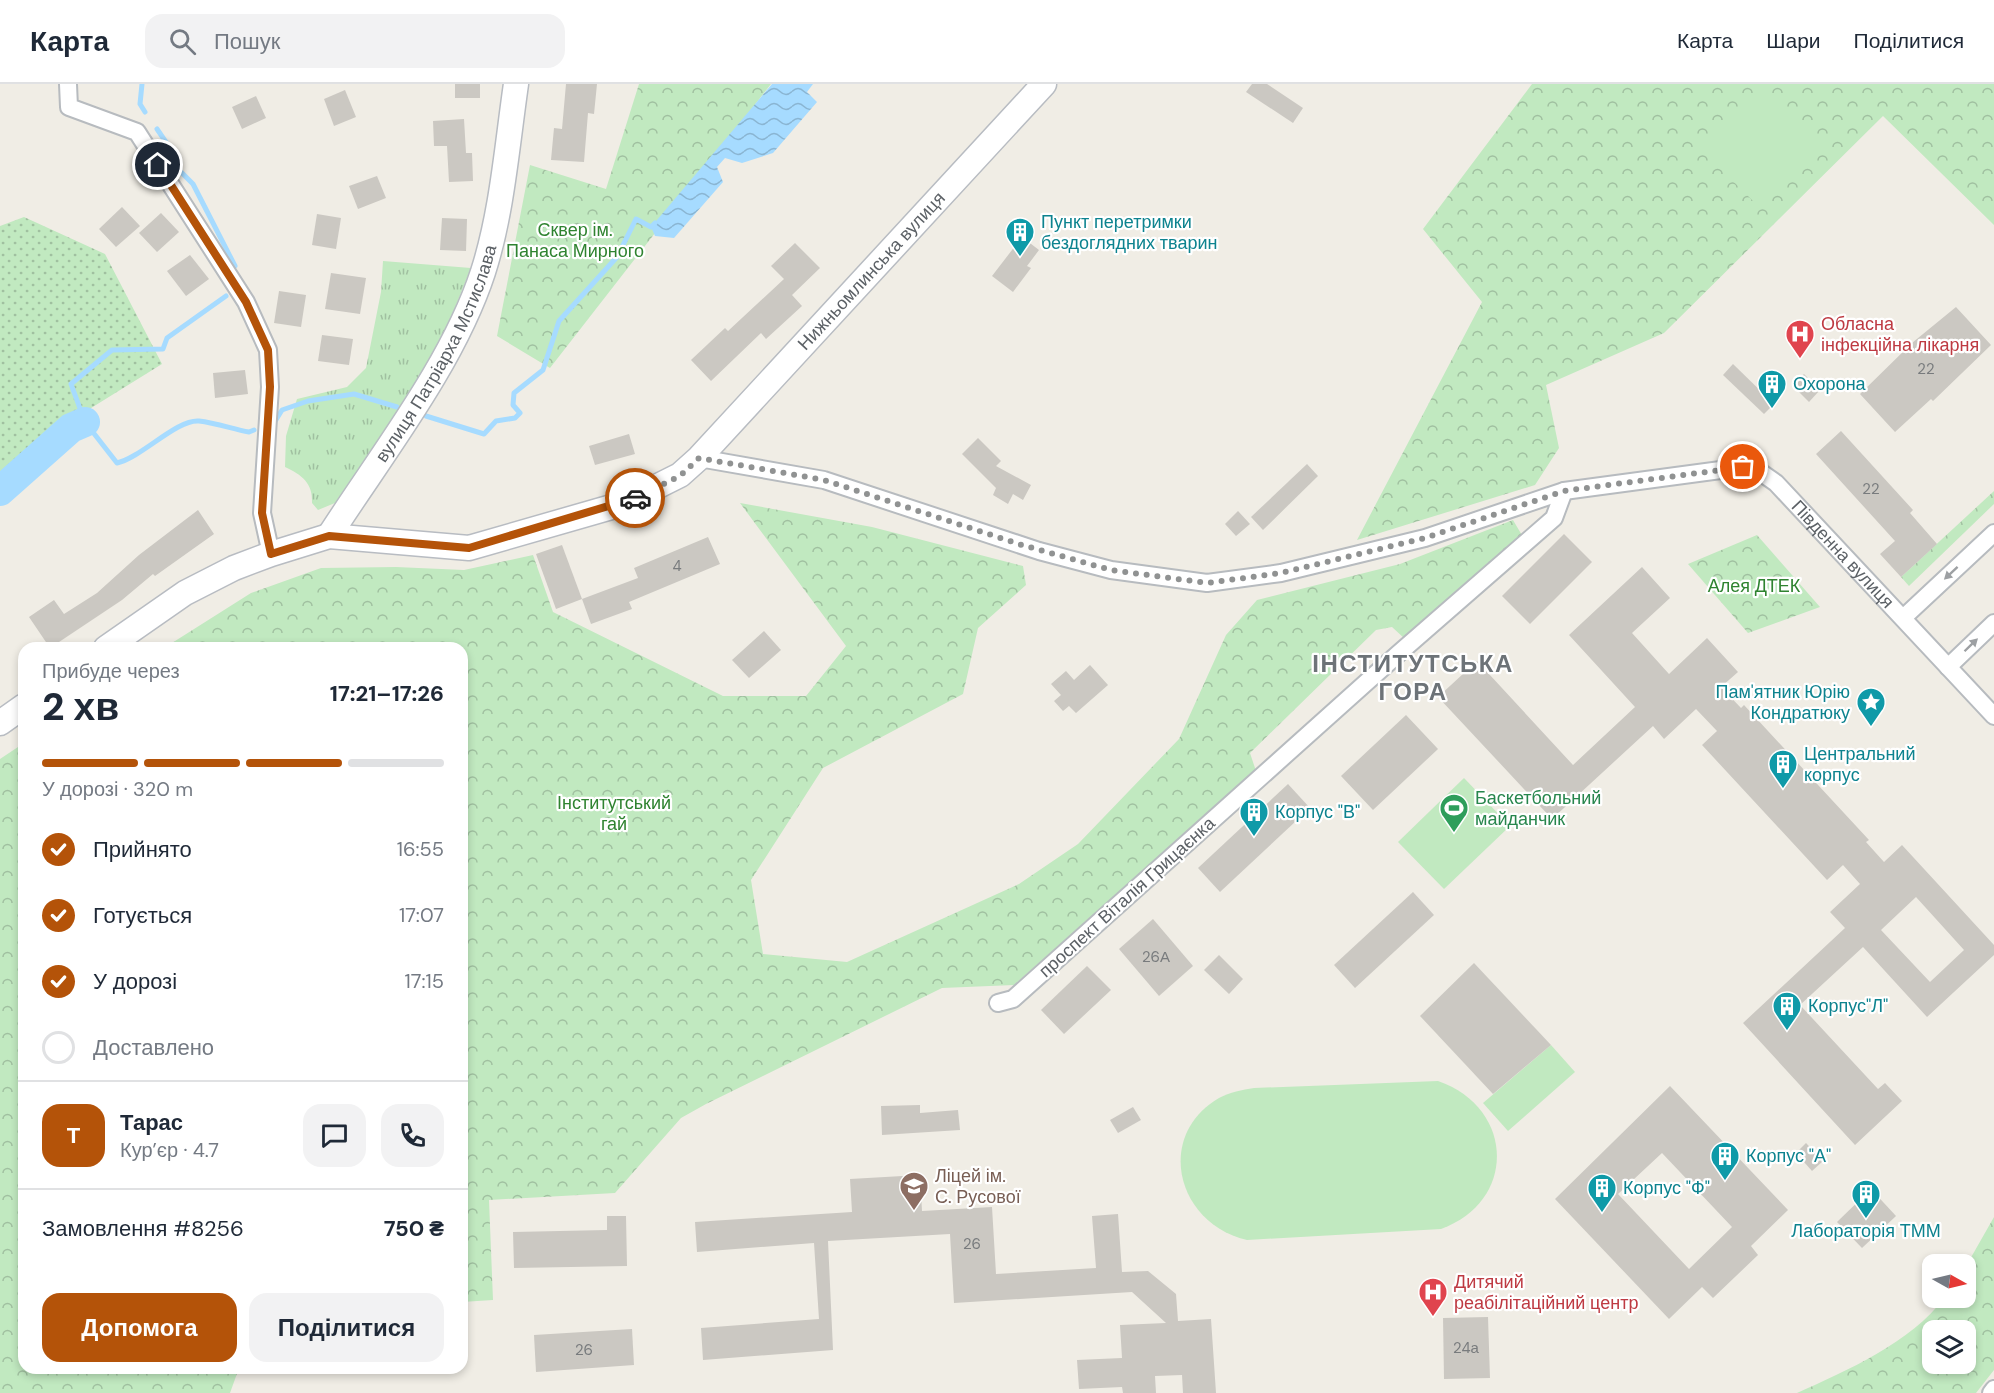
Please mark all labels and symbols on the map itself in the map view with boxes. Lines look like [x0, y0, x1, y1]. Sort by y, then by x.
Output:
pin [132, 139, 183, 190]
street label: Нижньомлинська вулиця [792, 187, 951, 355]
place label: Пункт перетримки бездоглядних тварин [1041, 210, 1217, 255]
building icon: Пункт перетримки бездоглядних тварин [1004, 216, 1036, 258]
park label: Сквер ім. Панаса Мирного [506, 218, 644, 263]
street label: вулиця Патріарха Мстислава [370, 241, 502, 467]
place label: Обласна інфекційна лікарня [1821, 312, 1979, 357]
hospital icon: Обласна інфекційна лікарня [1784, 318, 1816, 360]
house number: 22 [1917, 359, 1935, 379]
building icon: Охорона [1756, 368, 1788, 410]
place label: Охорона [1793, 372, 1867, 396]
pin [1717, 441, 1768, 492]
courier [605, 468, 665, 528]
house number: 22 [1862, 479, 1880, 499]
street label: Південна вулиця [1786, 495, 1899, 614]
house number: 4 [672, 556, 682, 576]
one-way arrow [1944, 566, 1959, 580]
park label: Алея ДТЕК [1708, 574, 1801, 598]
one-way arrow [1964, 638, 1979, 652]
district label: ІНСТИТУТСЬКА ГОРА [1312, 648, 1514, 707]
place label: Пам'ятник Юрію Кондратюку [1715, 680, 1850, 725]
place icon: Пам'ятник Юрію Кондратюку [1855, 686, 1887, 728]
place label: Центральний корпус [1804, 742, 1915, 787]
building icon: Центральний корпус [1767, 748, 1799, 790]
place label: Баскетбольний майданчик [1475, 786, 1601, 831]
park label: Інститутський гай [557, 791, 671, 836]
sports icon: Баскетбольний майданчик [1438, 792, 1470, 834]
building icon: Корпус "В" [1238, 796, 1270, 838]
place label: Корпус "В" [1275, 800, 1360, 824]
street label: проспект Віталія Грицаєнка [1034, 811, 1221, 983]
house number: 26А [1142, 947, 1170, 967]
building icon: Корпус"Л" [1771, 990, 1803, 1032]
place label: Корпус"Л" [1808, 994, 1888, 1018]
building icon: Корпус "А" [1709, 1140, 1741, 1182]
place label: Корпус "А" [1746, 1144, 1831, 1168]
place label: Ліцей ім. С. Русової [935, 1164, 1021, 1209]
school or university icon: Ліцей ім. С. Русової [898, 1170, 930, 1212]
building icon: Корпус "Ф" [1586, 1172, 1618, 1214]
place label: Корпус "Ф" [1623, 1176, 1710, 1200]
building icon: Лабораторія ТММ [1850, 1178, 1882, 1220]
place label: Лабораторія ТММ [1791, 1219, 1941, 1243]
house number: 26 [963, 1234, 981, 1254]
north arrow [1922, 1254, 1976, 1308]
place label: Дитячий реабілітаційний центр [1454, 1270, 1638, 1315]
hospital icon: Дитячий реабілітаційний центр [1417, 1276, 1449, 1318]
house number: 24а [1453, 1338, 1480, 1358]
house number: 26 [575, 1340, 593, 1360]

